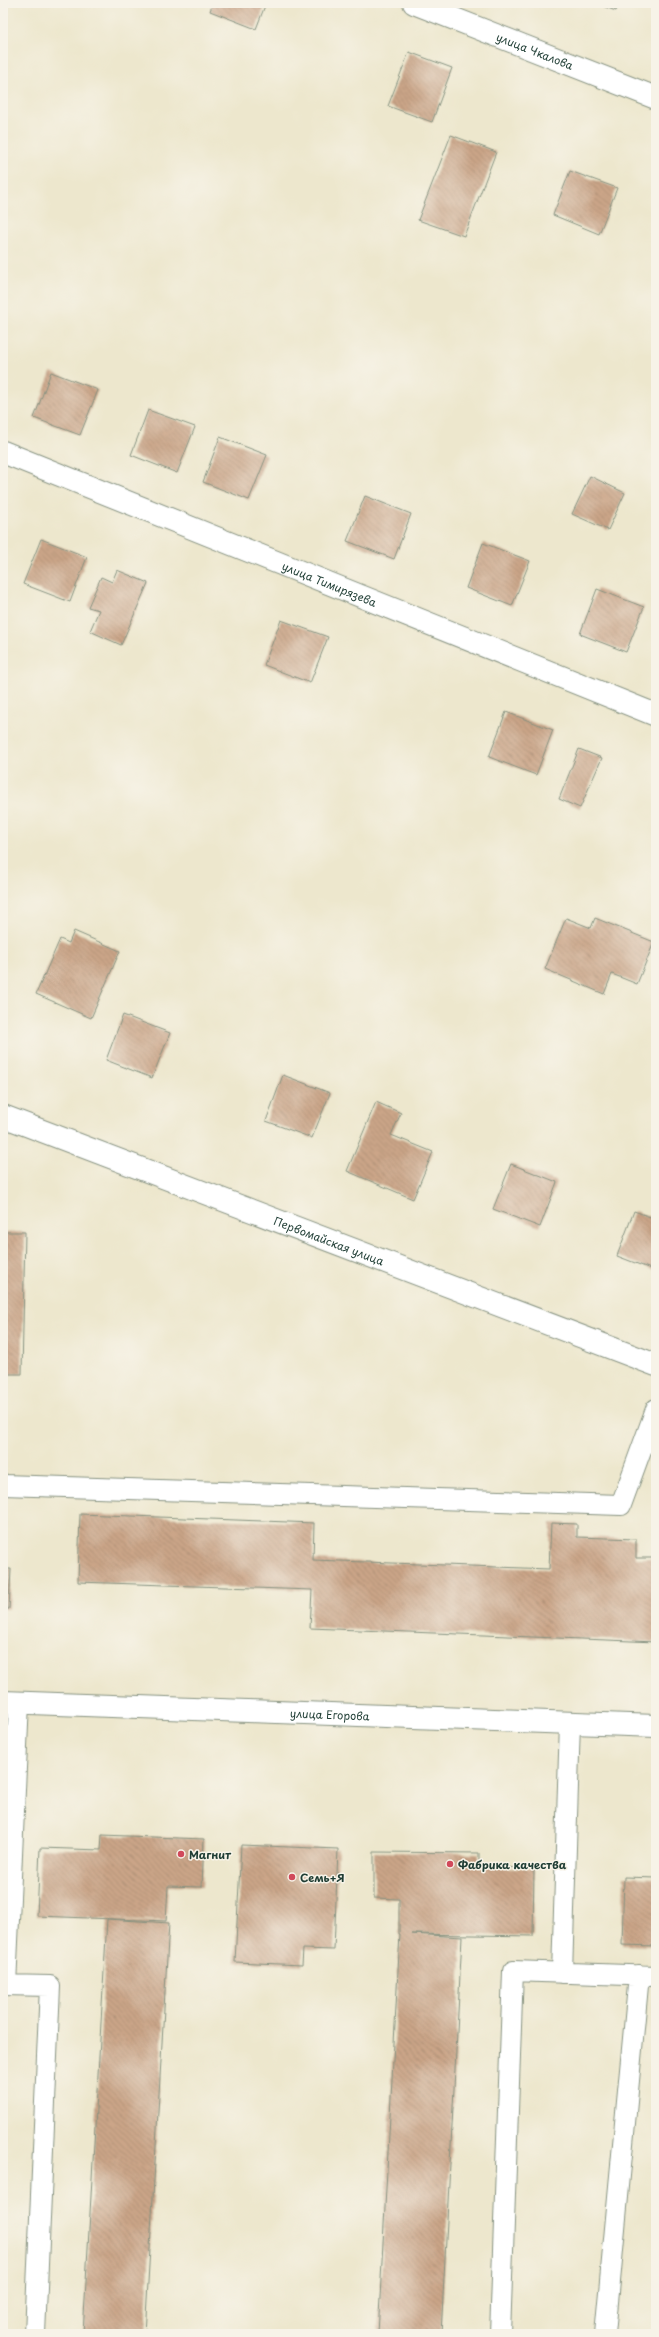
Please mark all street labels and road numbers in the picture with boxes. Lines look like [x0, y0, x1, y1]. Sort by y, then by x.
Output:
street label: улица Чкалова [494, 28, 576, 73]
street label: улица Тимирязева [280, 557, 380, 610]
street label: Первомайская улица [271, 1212, 387, 1269]
street label: улица Егорова [290, 1704, 370, 1724]

